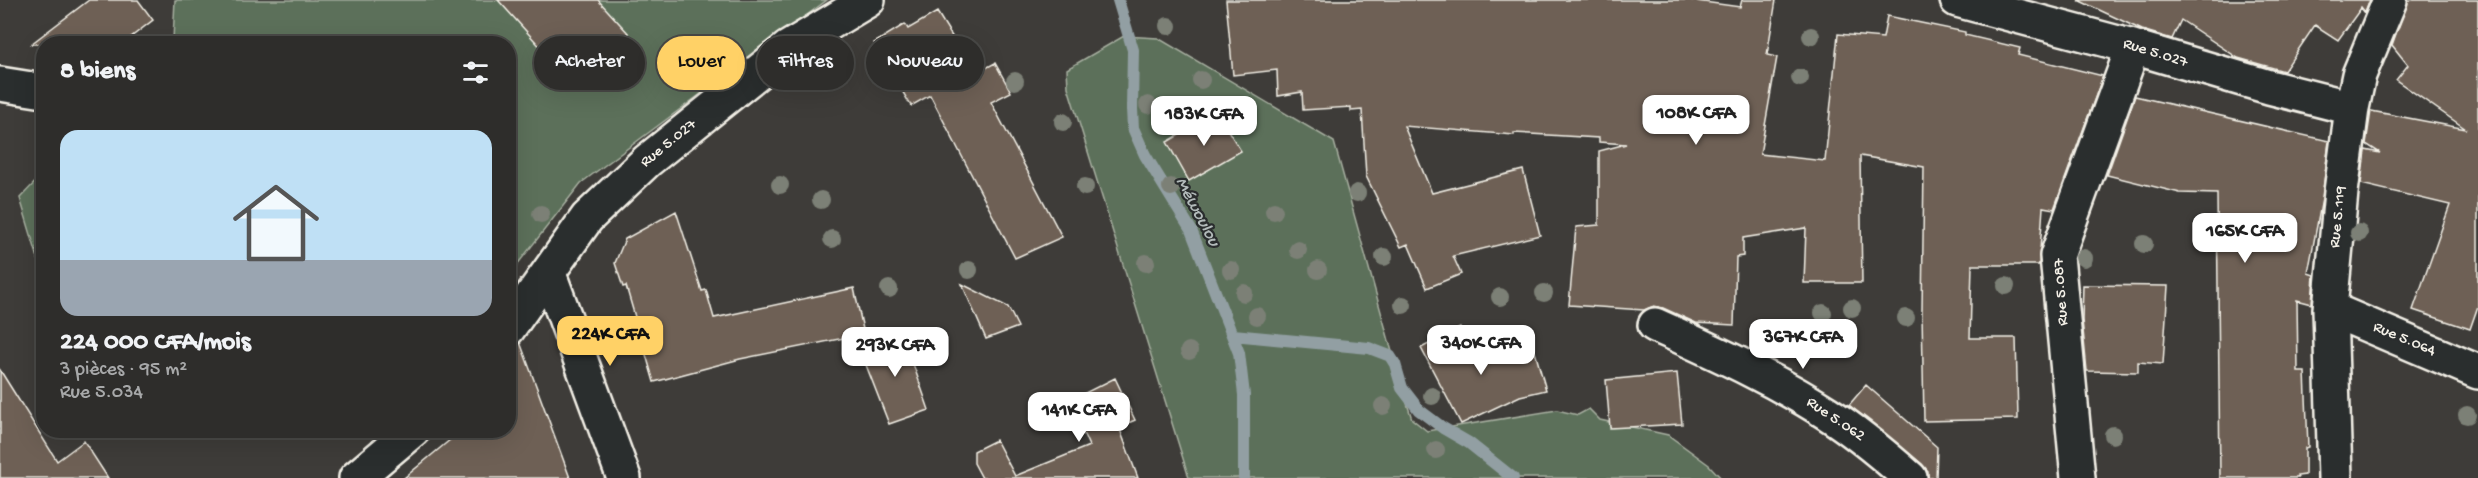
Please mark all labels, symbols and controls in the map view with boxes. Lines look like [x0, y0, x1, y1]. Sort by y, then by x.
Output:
street label: Rue 5.027 [2120, 35, 2190, 73]
chip: Acheter [534, 36, 645, 90]
chip: Louer [657, 36, 745, 90]
chip: Filtres [757, 36, 854, 90]
chip: Nouveau [866, 36, 984, 90]
icon: filters [459, 56, 492, 89]
text: 8 biens [60, 57, 135, 88]
pin: 108K CFA [1634, 95, 1758, 146]
pin: 183K CFA [1142, 96, 1266, 147]
text: 108K CFA [1656, 103, 1736, 126]
text: 183K CFA [1165, 104, 1243, 127]
street label: Rue 5.027 [637, 115, 701, 172]
icon: home [222, 169, 330, 277]
water label: Méwoulou [1170, 174, 1225, 252]
street label: Rue 5.119 [2326, 185, 2352, 249]
pin: 165K CFA [2183, 213, 2307, 264]
text: 165K CFA [2206, 221, 2284, 244]
street label: Rue 5.087 [2050, 257, 2074, 326]
pin: 224K CFA [548, 316, 672, 367]
street label: Rue 5.064 [2370, 318, 2439, 362]
pin: 367K CFA [1741, 319, 1865, 370]
text: 224K CFA [571, 324, 649, 347]
pin: 340K CFA [1419, 325, 1543, 376]
pin: 293K CFA [833, 327, 957, 378]
text: 367K CFA [1763, 327, 1843, 350]
text: 224 000 CFA/mois [60, 328, 251, 359]
text: 340K CFA [1441, 333, 1521, 356]
text: 293K CFA [856, 335, 934, 358]
text: 3 pièces · 95 m² [60, 359, 187, 382]
text: Rue 5.034 [60, 382, 143, 405]
pin: 141K CFA [1017, 392, 1141, 443]
street label: Rue 5.062 [1802, 394, 1868, 447]
text: 141K CFA [1042, 400, 1116, 423]

